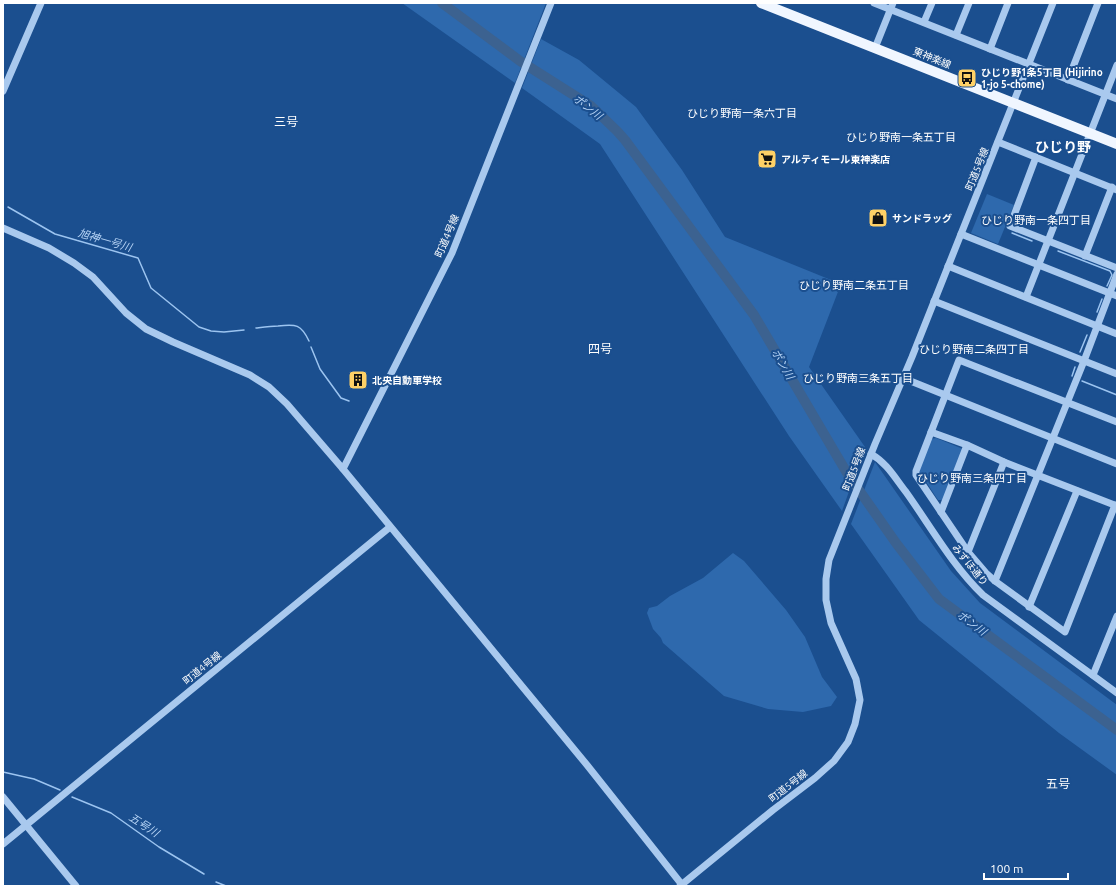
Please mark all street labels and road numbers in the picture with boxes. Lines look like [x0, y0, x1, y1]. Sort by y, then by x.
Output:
street label: 東神楽線 [911, 45, 953, 71]
street label: 町道5号線 [963, 146, 991, 192]
street label: 町道4号線 [433, 213, 461, 259]
street label: 町道5号線 [841, 446, 867, 492]
street label: みずほ通り [950, 542, 990, 588]
street label: 町道4号線 [181, 649, 223, 687]
street label: 町道5号線 [767, 768, 809, 804]

